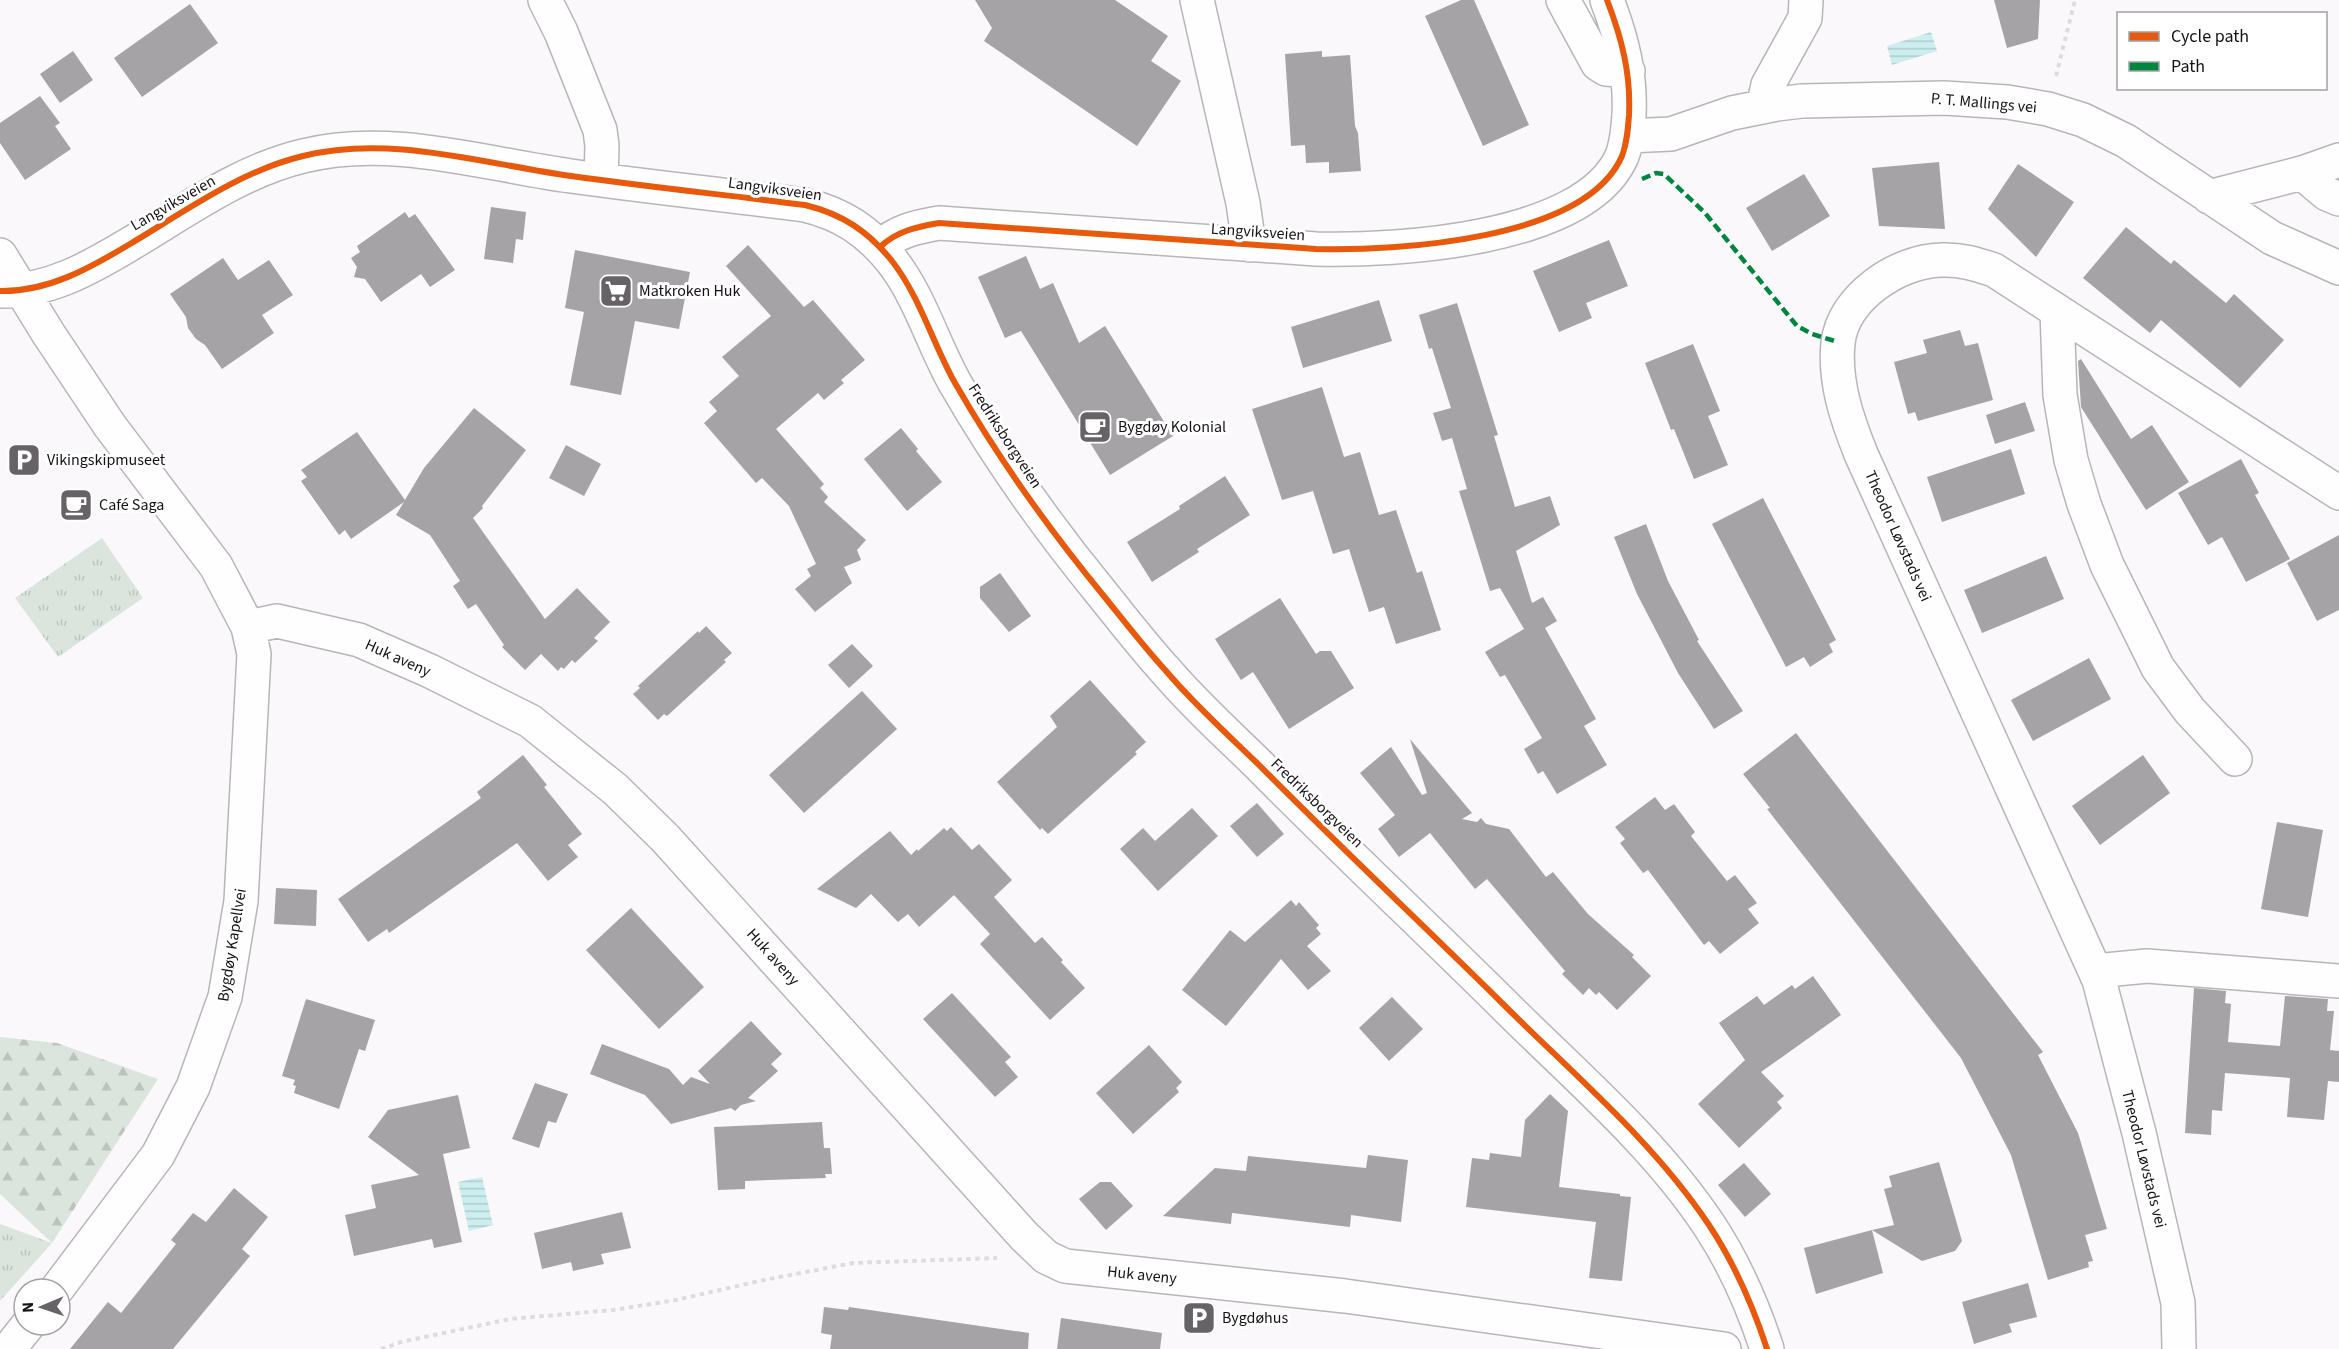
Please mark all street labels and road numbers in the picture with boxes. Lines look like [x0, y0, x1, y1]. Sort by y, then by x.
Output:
street label: P. T. Mallings vei [1930, 87, 2038, 119]
street label: Langviksveien [127, 170, 219, 236]
street label: Langviksveien [727, 172, 823, 206]
street label: Langviksveien [1210, 218, 1306, 246]
street label: Fredriksborgveien [963, 379, 1047, 493]
street label: Theodor Løvstads vei [1859, 467, 1937, 605]
street label: Huk aveny [362, 634, 435, 682]
street label: Fredriksborgveien [1266, 753, 1368, 853]
street label: Bygdøy Kapellvei [212, 887, 252, 1003]
street label: Huk aveny [741, 924, 805, 991]
street label: Theodor Løvstads vei [2116, 1088, 2172, 1230]
street label: Huk aveny [1106, 1260, 1178, 1290]

